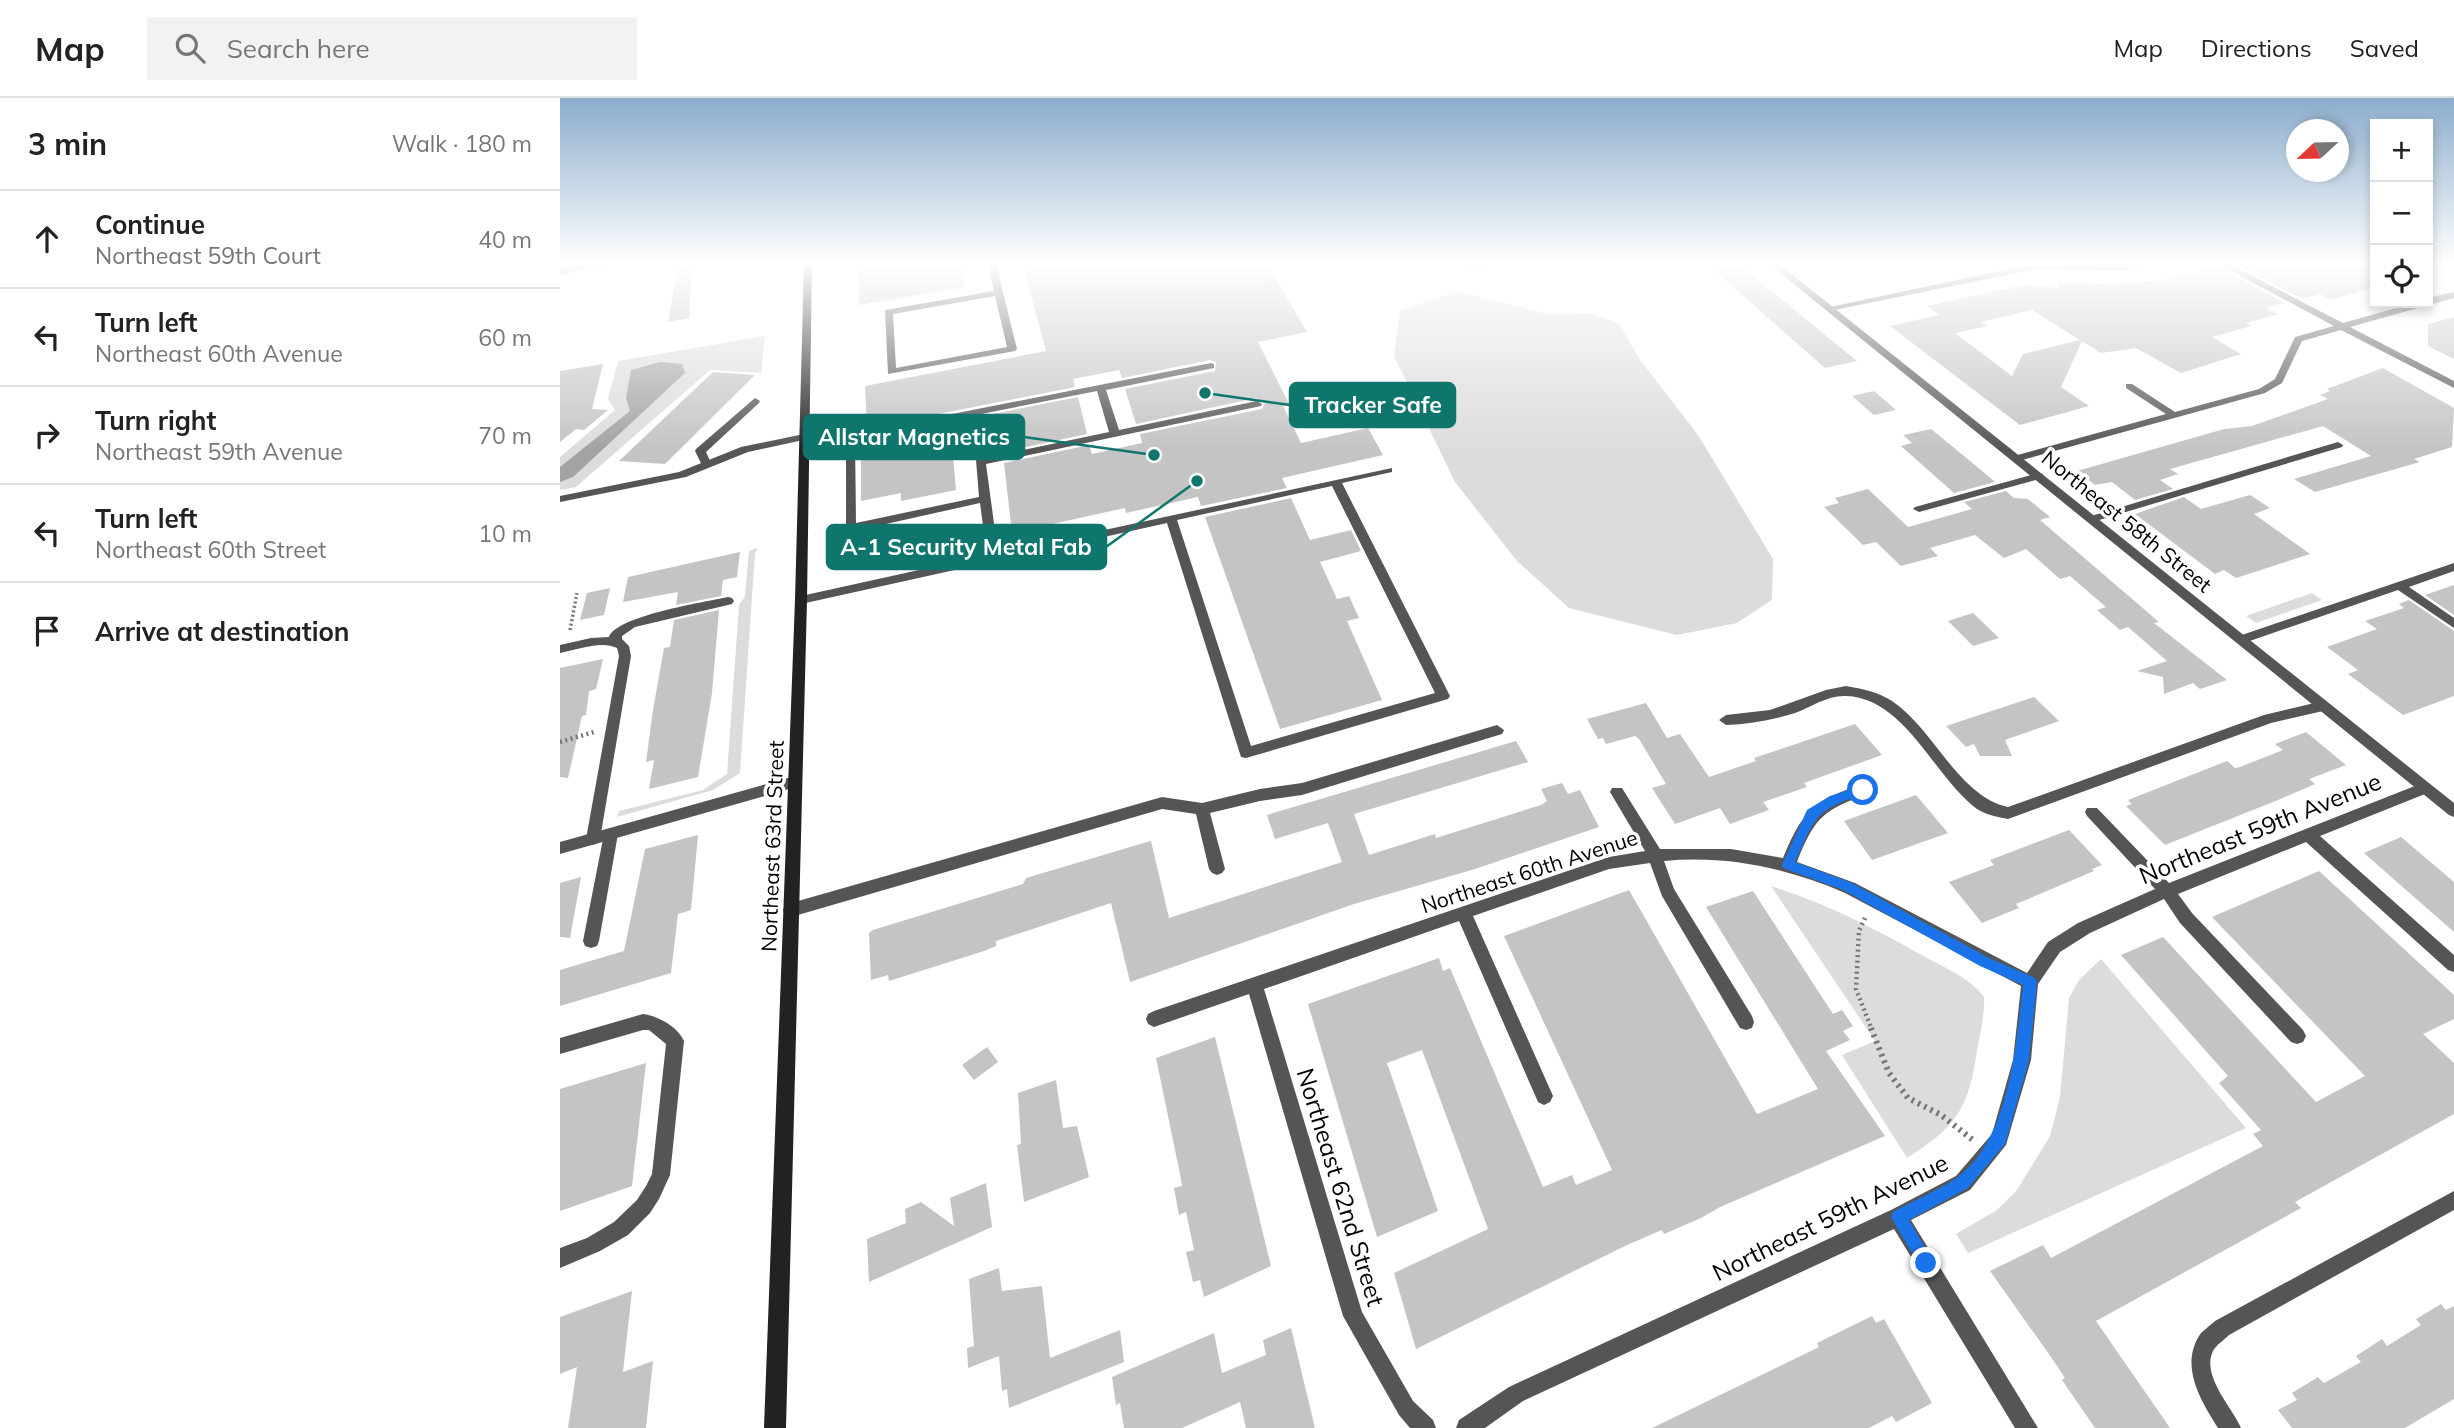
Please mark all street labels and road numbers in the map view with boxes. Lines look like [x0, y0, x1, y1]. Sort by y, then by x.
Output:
street label: Northeast 58th Street [2037, 444, 2217, 598]
street label: Northeast 63rd Street [755, 740, 789, 952]
street label: Northeast 59th Avenue [2135, 766, 2385, 890]
street label: Northeast 60th Avenue [1417, 824, 1641, 918]
street label: Northeast 62nd Street [1291, 1064, 1391, 1310]
street label: Northeast 59th Avenue [1707, 1147, 1953, 1287]

